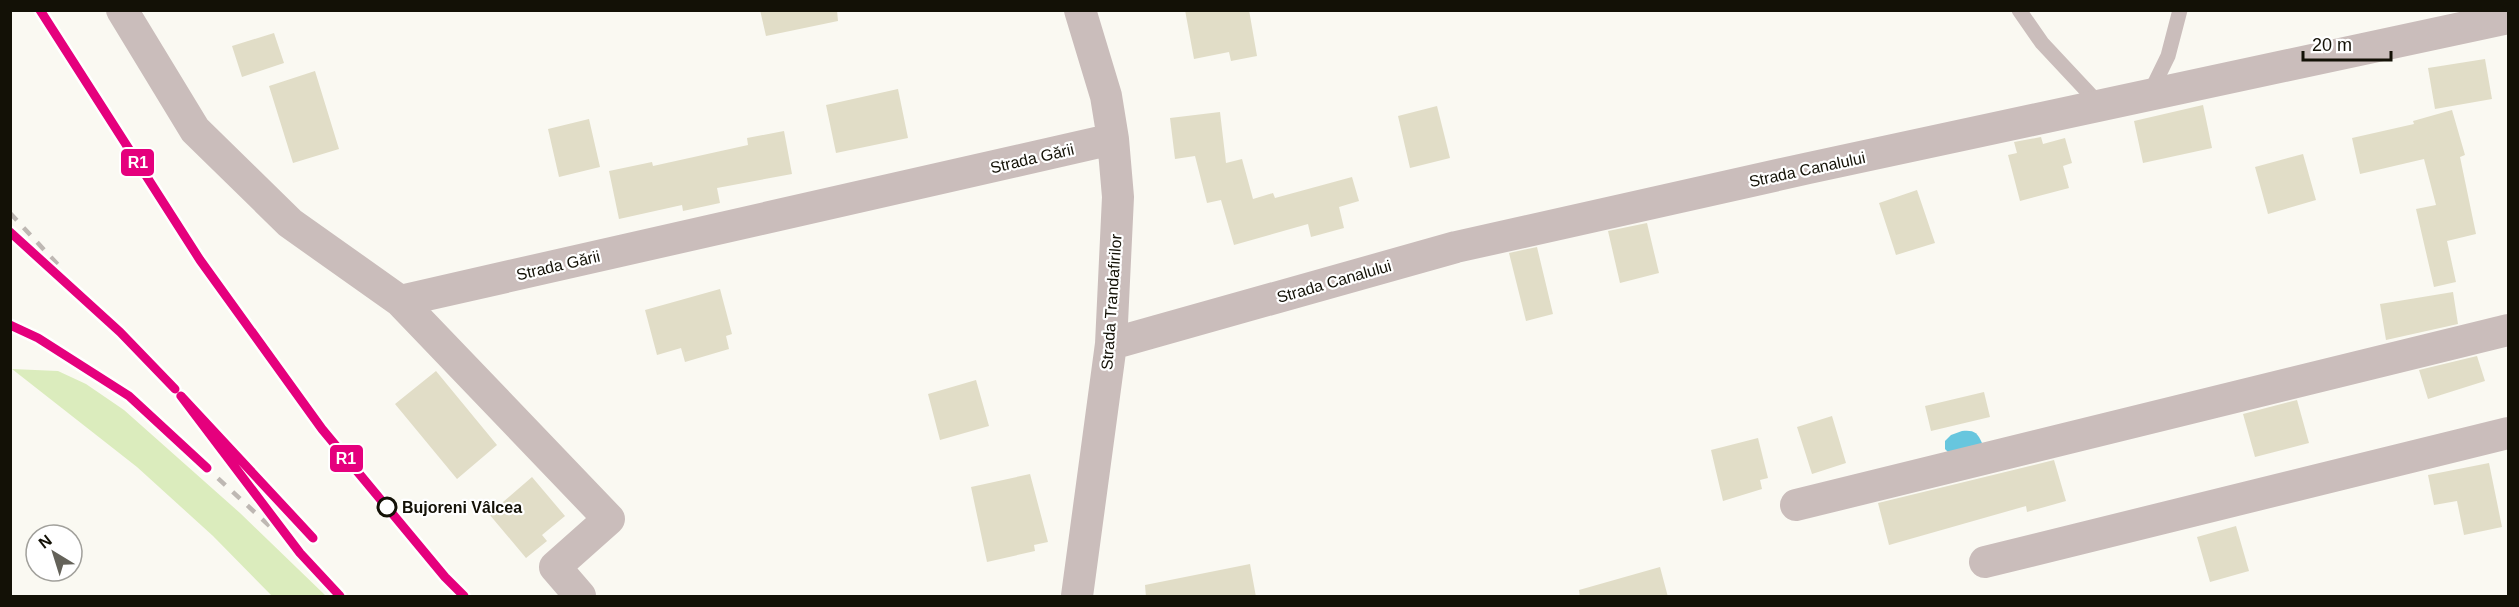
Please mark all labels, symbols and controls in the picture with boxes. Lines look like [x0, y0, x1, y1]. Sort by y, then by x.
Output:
scale bar [2303, 24, 2392, 62]
text: 20 m [2312, 35, 2352, 55]
street label: Strada Gării [989, 141, 1076, 176]
line badge: R1 [120, 148, 155, 177]
street label: Strada Canalului [1747, 149, 1867, 190]
text: R1 [128, 154, 148, 171]
street label: Strada Trandafirilor [1098, 233, 1125, 370]
street label: Strada Gării [515, 248, 602, 283]
street label: Strada Canalului [1275, 257, 1393, 306]
line badge: R1 [329, 444, 364, 473]
text: R1 [336, 450, 356, 467]
marker: Bujoreni Vâlcea [377, 497, 397, 517]
place label: Bujoreni Vâlcea [402, 499, 522, 516]
north arrow [24, 523, 84, 583]
text: N [35, 531, 55, 552]

